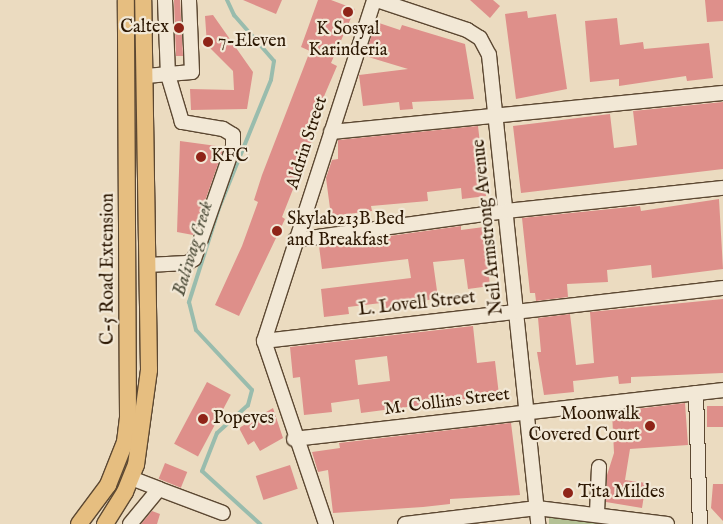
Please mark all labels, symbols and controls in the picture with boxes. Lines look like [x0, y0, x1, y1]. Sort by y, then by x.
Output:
marker: K Sosyal Karinderia [342, 6, 354, 18]
place label: Caltex [120, 17, 169, 39]
place label: K Sosyal Karinderia [309, 20, 387, 62]
marker: Caltex [173, 22, 185, 34]
place label: 7-Eleven [218, 31, 286, 53]
marker: 7-Eleven [202, 36, 214, 48]
street label: Aldrin Street [283, 94, 333, 192]
street label: Neil Armstrong Avenue [469, 138, 509, 316]
place label: KFC [211, 146, 248, 168]
marker: KFC [195, 151, 207, 163]
street label: C-5 Road Extension [98, 193, 120, 345]
water label: Baliwag Creek [169, 199, 219, 299]
place label: Skylab213B Bed and Breakfast [287, 210, 404, 252]
marker: Skylab213B Bed and Breakfast [271, 225, 283, 237]
street label: L. Lovell Street [357, 288, 477, 322]
street label: M. Collins Street [383, 385, 511, 421]
place label: Moonwalk Covered Court [528, 405, 640, 448]
place label: Popeyes [213, 408, 274, 430]
marker: Popeyes [197, 413, 209, 425]
marker: Moonwalk Covered Court [644, 420, 656, 432]
place label: Tita Mildes [578, 482, 665, 504]
marker: Tita Mildes [562, 487, 574, 499]

